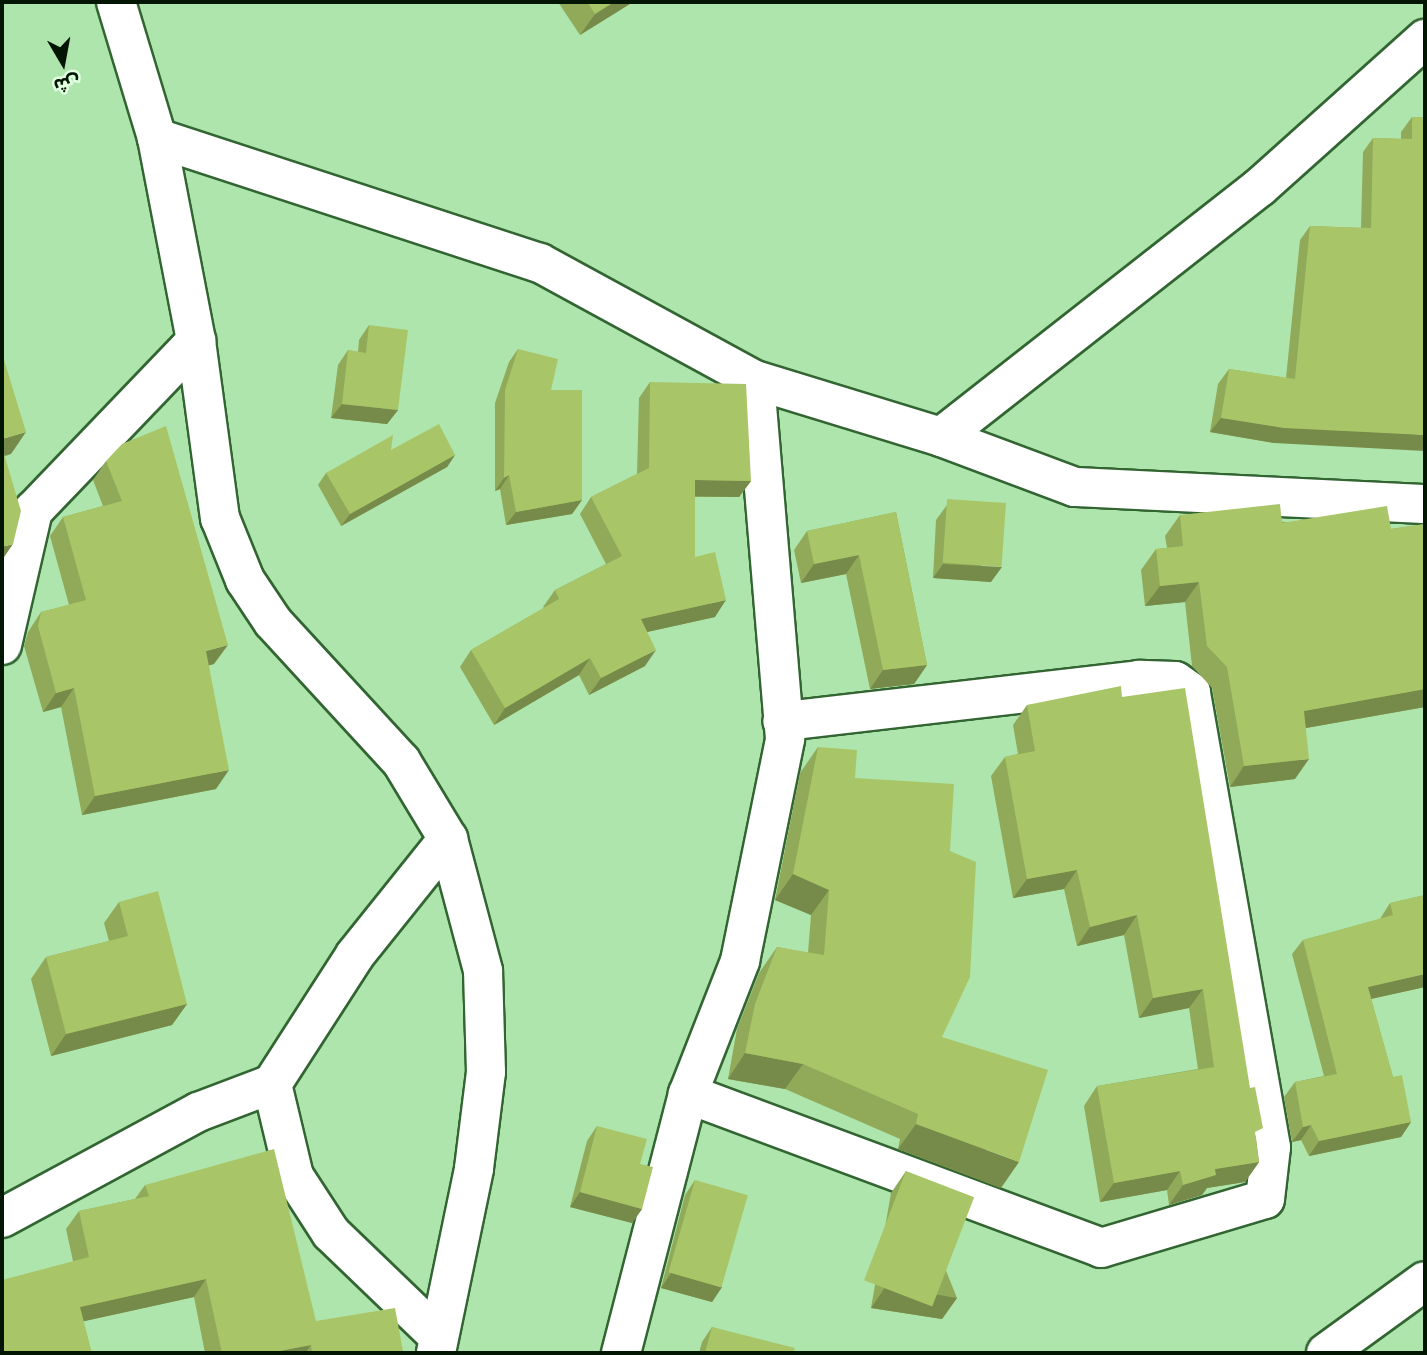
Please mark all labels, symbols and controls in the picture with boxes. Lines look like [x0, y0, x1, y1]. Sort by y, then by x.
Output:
north arrow [28, 28, 98, 98]
text: ش [52, 70, 82, 99]

